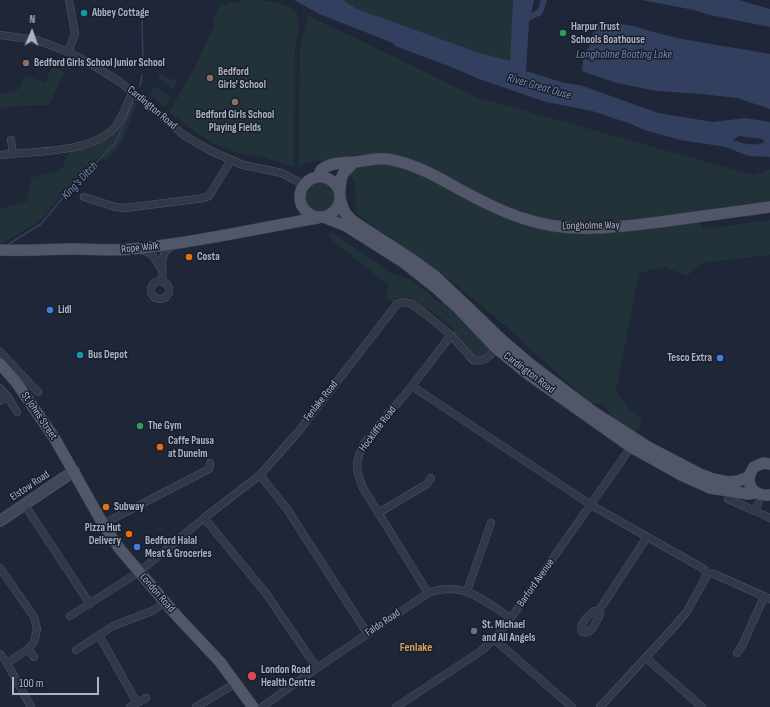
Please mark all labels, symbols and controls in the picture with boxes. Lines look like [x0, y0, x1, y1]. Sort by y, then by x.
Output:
place label: Abbey Cottage [92, 6, 149, 20]
marker: Abbey Cottage [79, 8, 89, 18]
north arrow [12, 12, 52, 52]
text: N [29, 13, 36, 26]
place label: Harpur Trust Schools Boathouse [571, 20, 645, 46]
marker: Harpur Trust Schools Boathouse [558, 28, 568, 38]
water label: Longholme Boating Lake [576, 48, 672, 62]
place label: Bedford Girls School Junior School [34, 56, 165, 70]
marker: Bedford Girls School Junior School [21, 58, 31, 68]
place label: Bedford Girls' School [218, 65, 266, 91]
water label: River Great Ouse [505, 71, 573, 103]
marker: Bedford Girls' School [205, 73, 215, 83]
street label: Cardington Road [125, 83, 179, 133]
marker: Bedford Girls School Playing Fields [230, 97, 240, 107]
place label: Bedford Girls School Playing Fields [196, 108, 274, 134]
water label: King's Ditch [59, 159, 101, 203]
street label: Longholme Way [562, 219, 620, 233]
street label: Rope Walk [121, 239, 159, 257]
place label: Costa [197, 250, 220, 264]
marker: Costa [184, 252, 194, 262]
place label: Lidl [58, 303, 72, 317]
marker: Lidl [45, 305, 55, 315]
place label: Bus Depot [88, 348, 128, 362]
street label: Cardington Road [501, 349, 557, 397]
marker: Bus Depot [75, 350, 85, 360]
place label: Tesco Extra [667, 351, 712, 365]
marker: Tesco Extra [715, 353, 725, 363]
street label: Fenlake Road [301, 378, 341, 424]
street label: St Johns Street [18, 390, 60, 442]
street label: Hockliffe Road [357, 404, 399, 454]
place label: The Gym [148, 419, 182, 433]
marker: The Gym [135, 421, 145, 431]
place label: Caffe Pausa at Dunelm [168, 434, 214, 460]
marker: Caffe Pausa at Dunelm [155, 442, 165, 452]
street label: Elstow Road [8, 468, 52, 504]
place label: Subway [114, 500, 144, 514]
marker: Subway [101, 502, 111, 512]
place label: Pizza Hut Delivery [85, 521, 121, 547]
marker: Pizza Hut Delivery [124, 529, 134, 539]
place label: Bedford Halal Meat & Groceries [145, 534, 212, 560]
marker: Bedford Halal Meat & Groceries [132, 542, 142, 552]
street label: Barford Avenue [514, 556, 558, 610]
street label: London Road [137, 571, 177, 615]
street label: Faldo Road [363, 606, 403, 640]
place label: St. Michael and All Angels [482, 618, 535, 644]
marker: St. Michael and All Angels [469, 626, 479, 636]
district label: Fenlake [400, 641, 432, 655]
place label: London Road Health Centre [261, 663, 315, 689]
scale bar [14, 669, 101, 695]
marker: London Road Health Centre [246, 670, 258, 682]
text: 100 m [19, 676, 44, 691]

